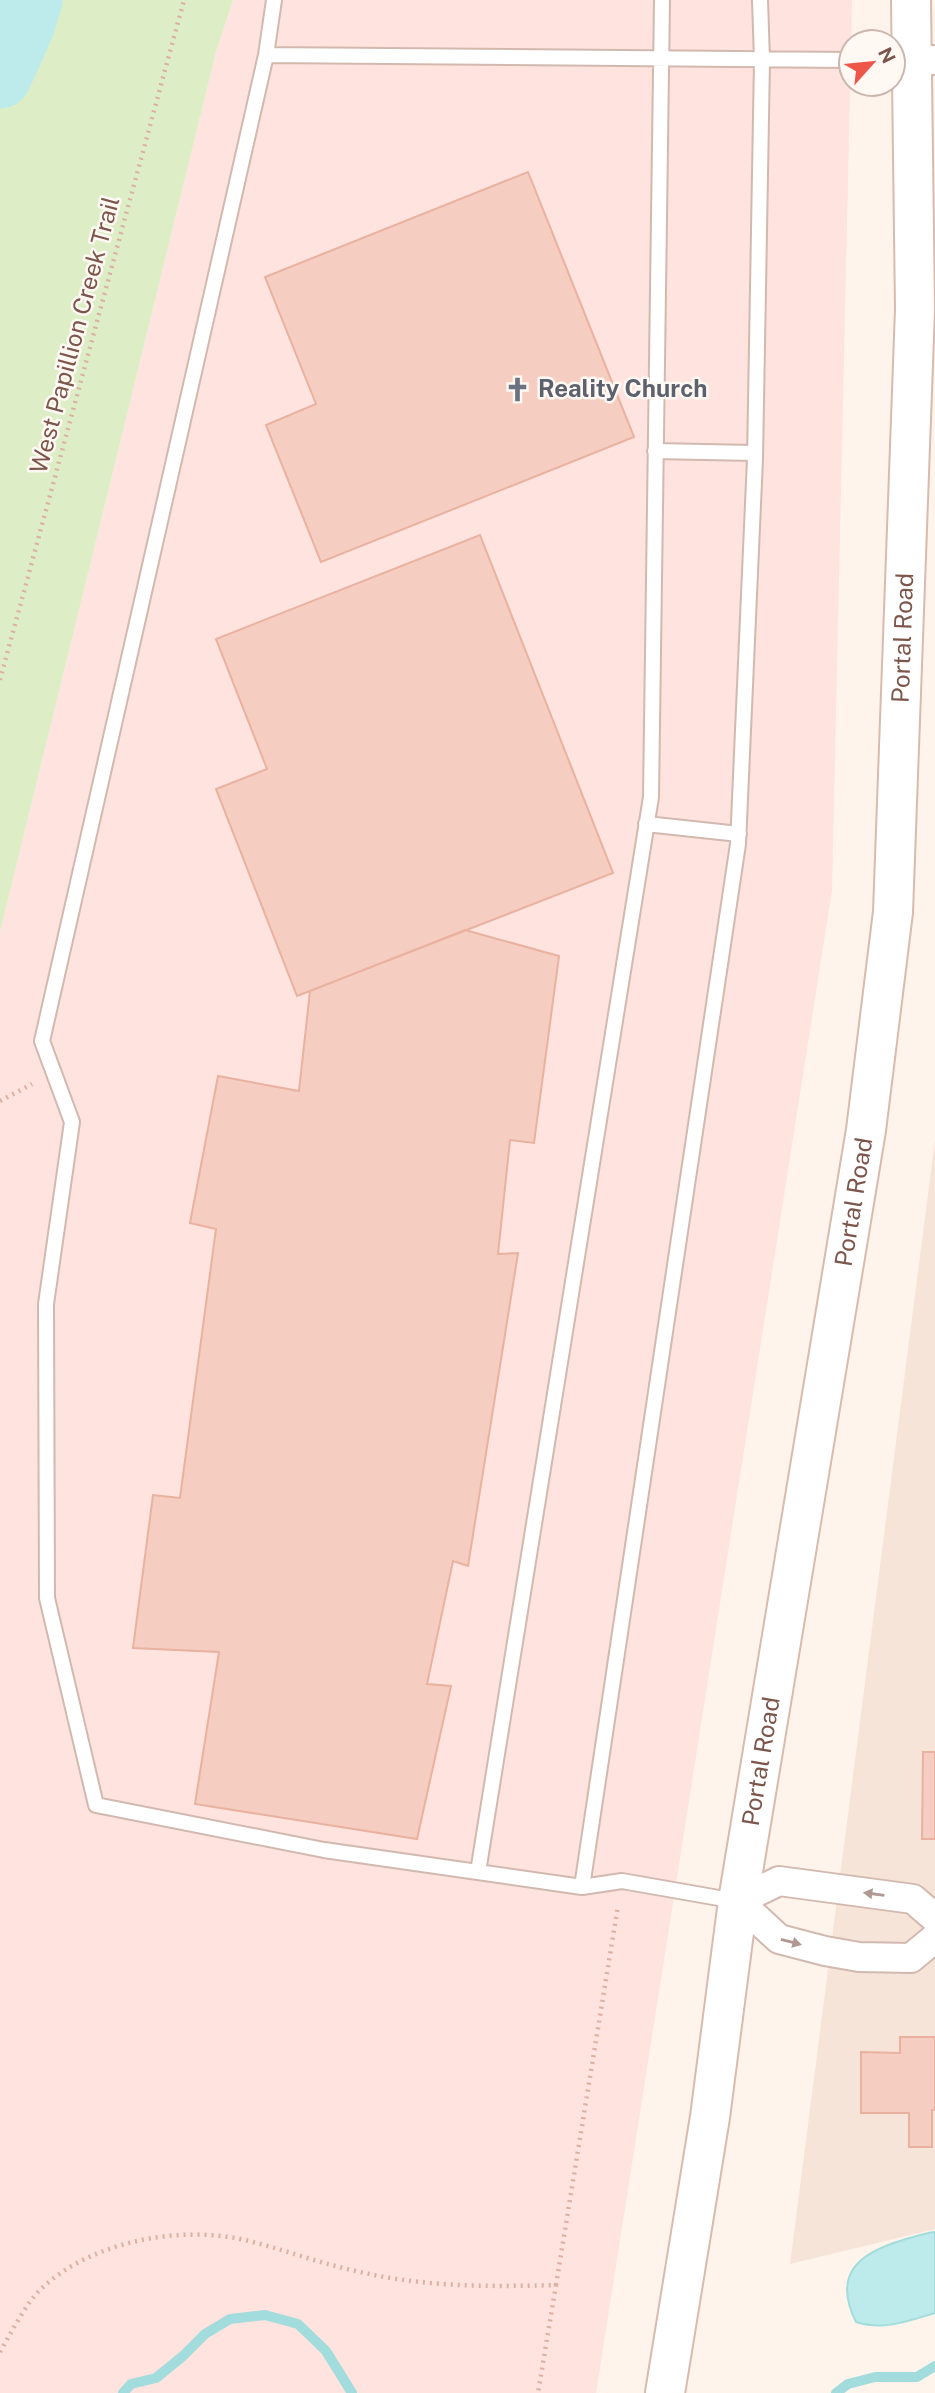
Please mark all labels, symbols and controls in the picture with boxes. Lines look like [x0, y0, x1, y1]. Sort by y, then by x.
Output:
north arrow [837, 28, 907, 98]
text: N [874, 44, 900, 67]
street label: West Papillion Creek Trail [24, 193, 125, 476]
place label: Reality Church [538, 374, 708, 402]
church icon: Reality Church [504, 375, 532, 403]
street label: Portal Road [886, 572, 918, 703]
street label: Portal Road [829, 1135, 878, 1268]
street label: Portal Road [736, 1695, 785, 1828]
one-way arrow [863, 1888, 885, 1899]
one-way arrow [780, 1937, 802, 1948]

